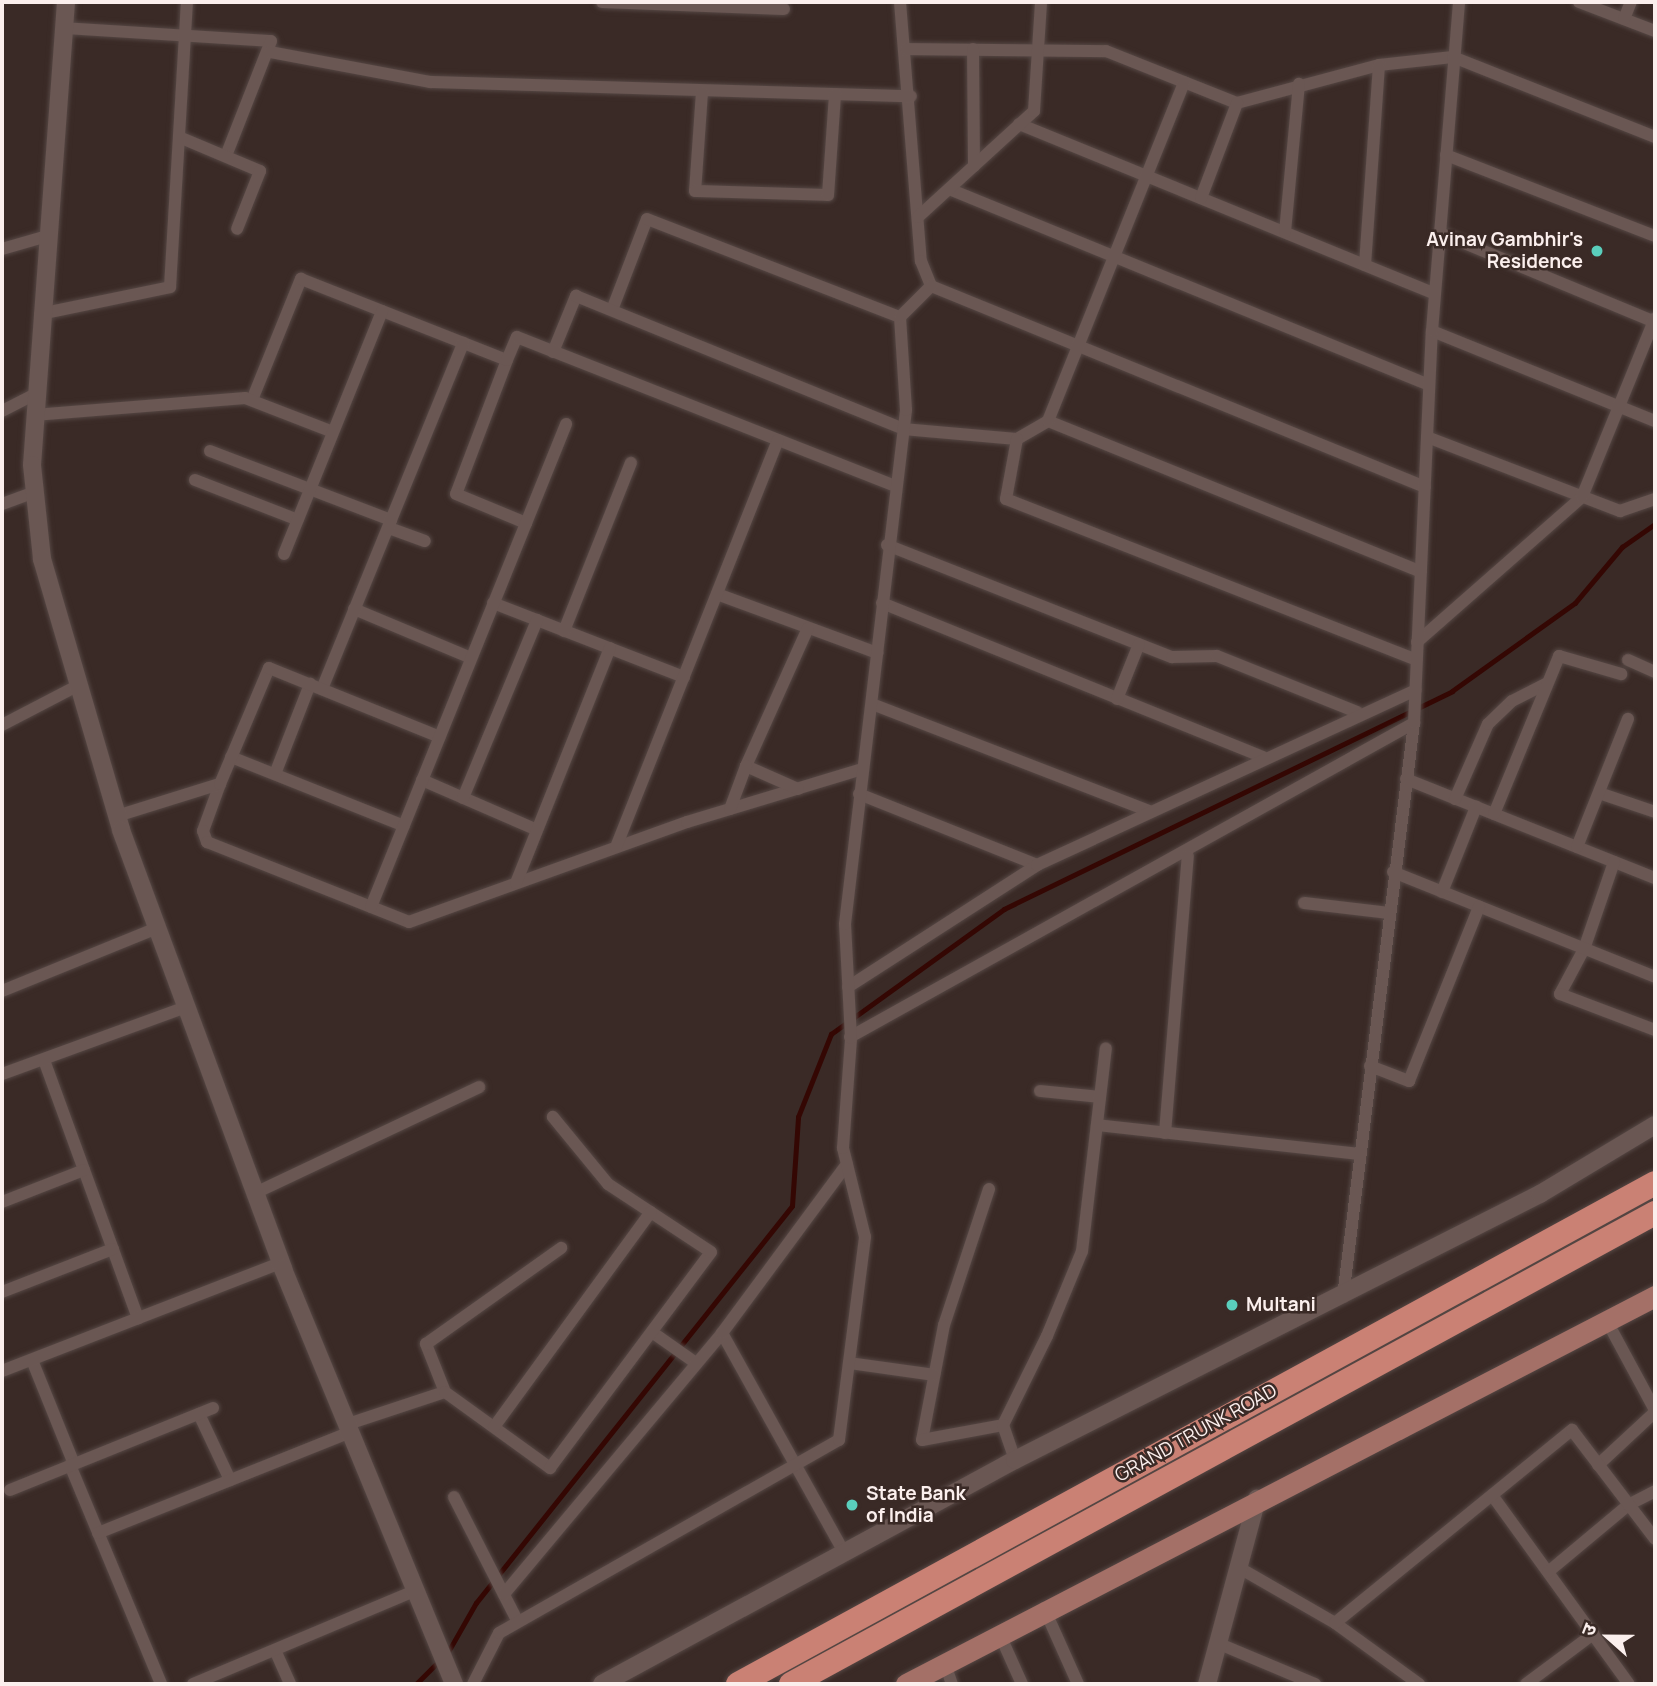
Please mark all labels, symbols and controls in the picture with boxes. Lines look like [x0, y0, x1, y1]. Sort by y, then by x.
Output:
place label: Avinav Gambhir's Residence [1426, 229, 1583, 273]
marker: Avinav Gambhir's Residence [1589, 243, 1605, 259]
place label: Multani [1246, 1294, 1316, 1316]
marker: Multani [1224, 1297, 1240, 1313]
street label: GRAND TRUNK ROAD [1111, 1379, 1281, 1487]
place label: State Bank of India [866, 1483, 966, 1527]
marker: State Bank of India [844, 1497, 860, 1513]
north arrow [1573, 1602, 1643, 1672]
text: उ [1574, 1620, 1603, 1639]

